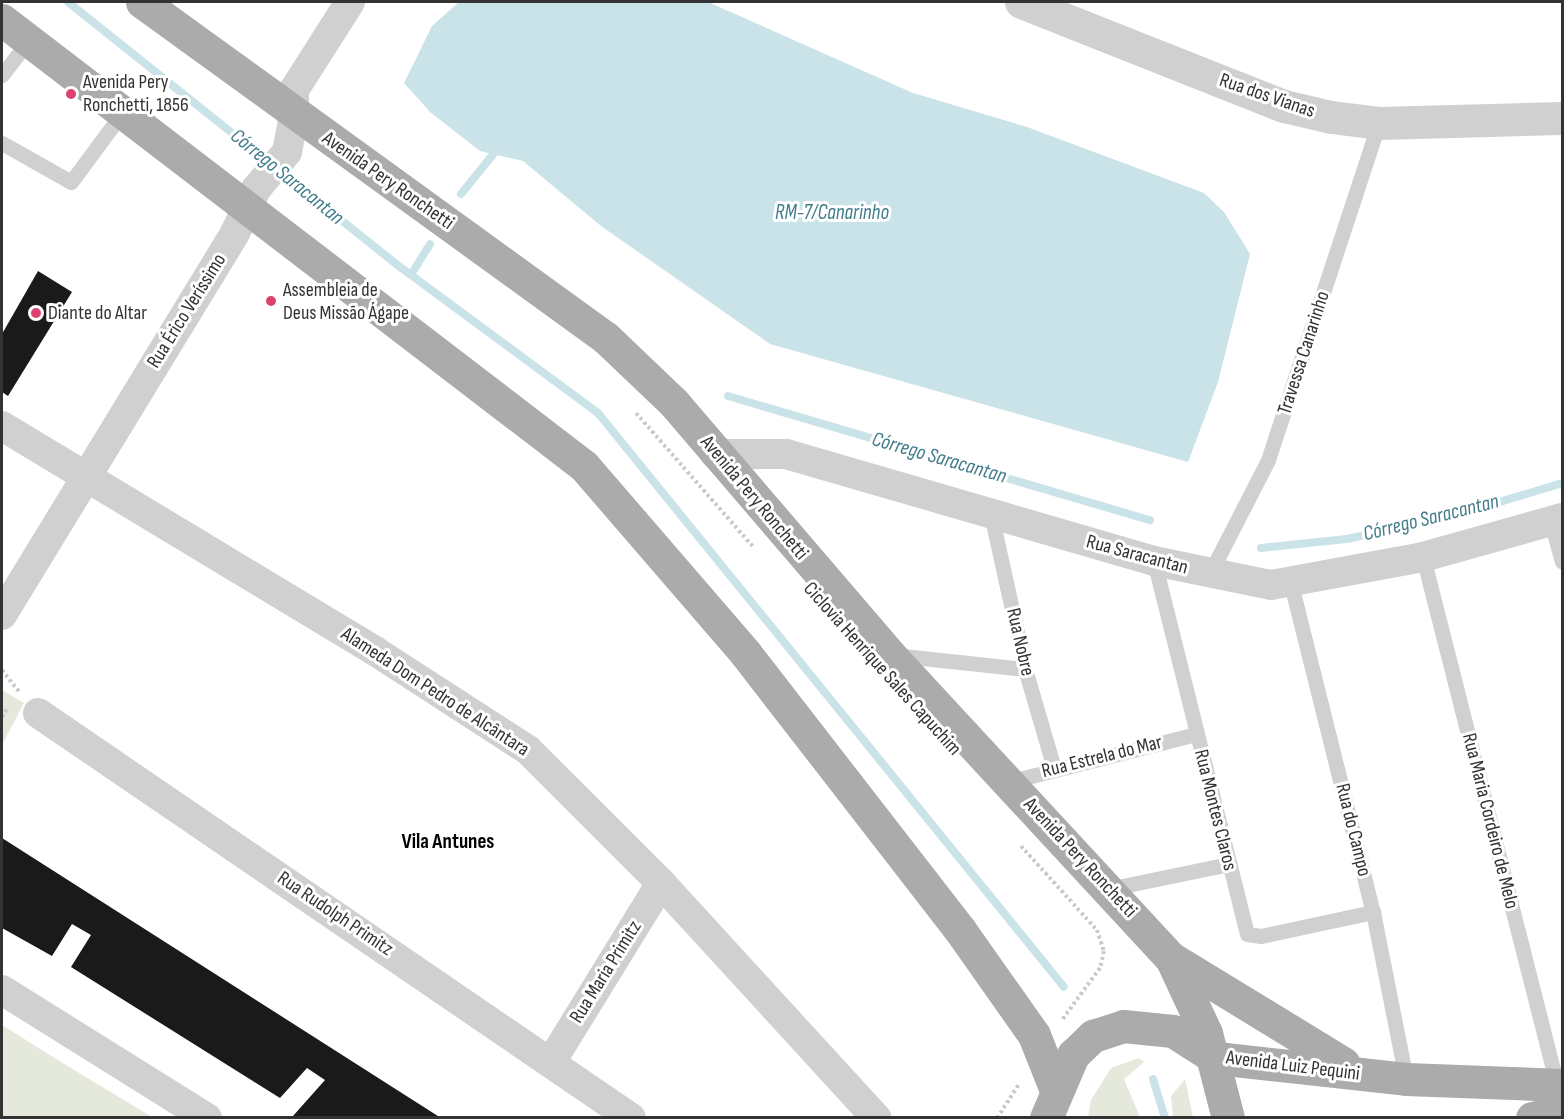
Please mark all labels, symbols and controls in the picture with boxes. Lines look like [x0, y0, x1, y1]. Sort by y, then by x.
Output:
street label: Rua dos Vianas [1216, 68, 1318, 124]
place label: Avenida Pery Ronchetti, 1856 [83, 70, 189, 117]
marker: Avenida Pery Ronchetti, 1856 [64, 87, 78, 101]
water label: Córrego Saracantan [225, 124, 349, 230]
street label: Avenida Pery Ronchetti [318, 127, 458, 235]
water label: RM-7/Canarinho [775, 200, 889, 226]
street label: Rua Érico Veríssimo [142, 249, 232, 373]
place label: Assembleia de Deus Missão Ágape [283, 278, 409, 325]
street label: Travessa Canarinho [1273, 288, 1335, 418]
marker: Assembleia de Deus Missão Ágape [264, 294, 278, 308]
place label: Diante do Altar [48, 301, 147, 325]
marker: Diante do Altar [29, 306, 43, 320]
water label: Córrego Saracantan [869, 427, 1009, 489]
street label: Avenida Pery Ronchetti [695, 431, 813, 565]
water label: Córrego Saracantan [1361, 489, 1501, 547]
street label: Rua Saracantan [1084, 530, 1190, 580]
street label: Ciclovia Henrique Sales Capuchim [798, 577, 966, 761]
street label: Rua Nobre [1001, 606, 1039, 678]
street label: Alameda Dom Pedro de Alcântara [337, 622, 533, 762]
street label: Rua Estrela do Mar [1039, 730, 1165, 784]
street label: Rua Maria Cordeiro de Melo [1457, 731, 1523, 911]
street label: Rua Montes Claros [1188, 747, 1242, 873]
street label: Rua do Campo [1330, 781, 1376, 879]
street label: Avenida Pery Ronchetti [1018, 793, 1142, 923]
district label: Vila Antunes [402, 829, 494, 855]
street label: Rua Rudolph Primitz [273, 866, 397, 962]
street label: Rua Maria Primitz [565, 916, 647, 1028]
street label: Avenida Luiz Pequini [1225, 1046, 1361, 1086]

